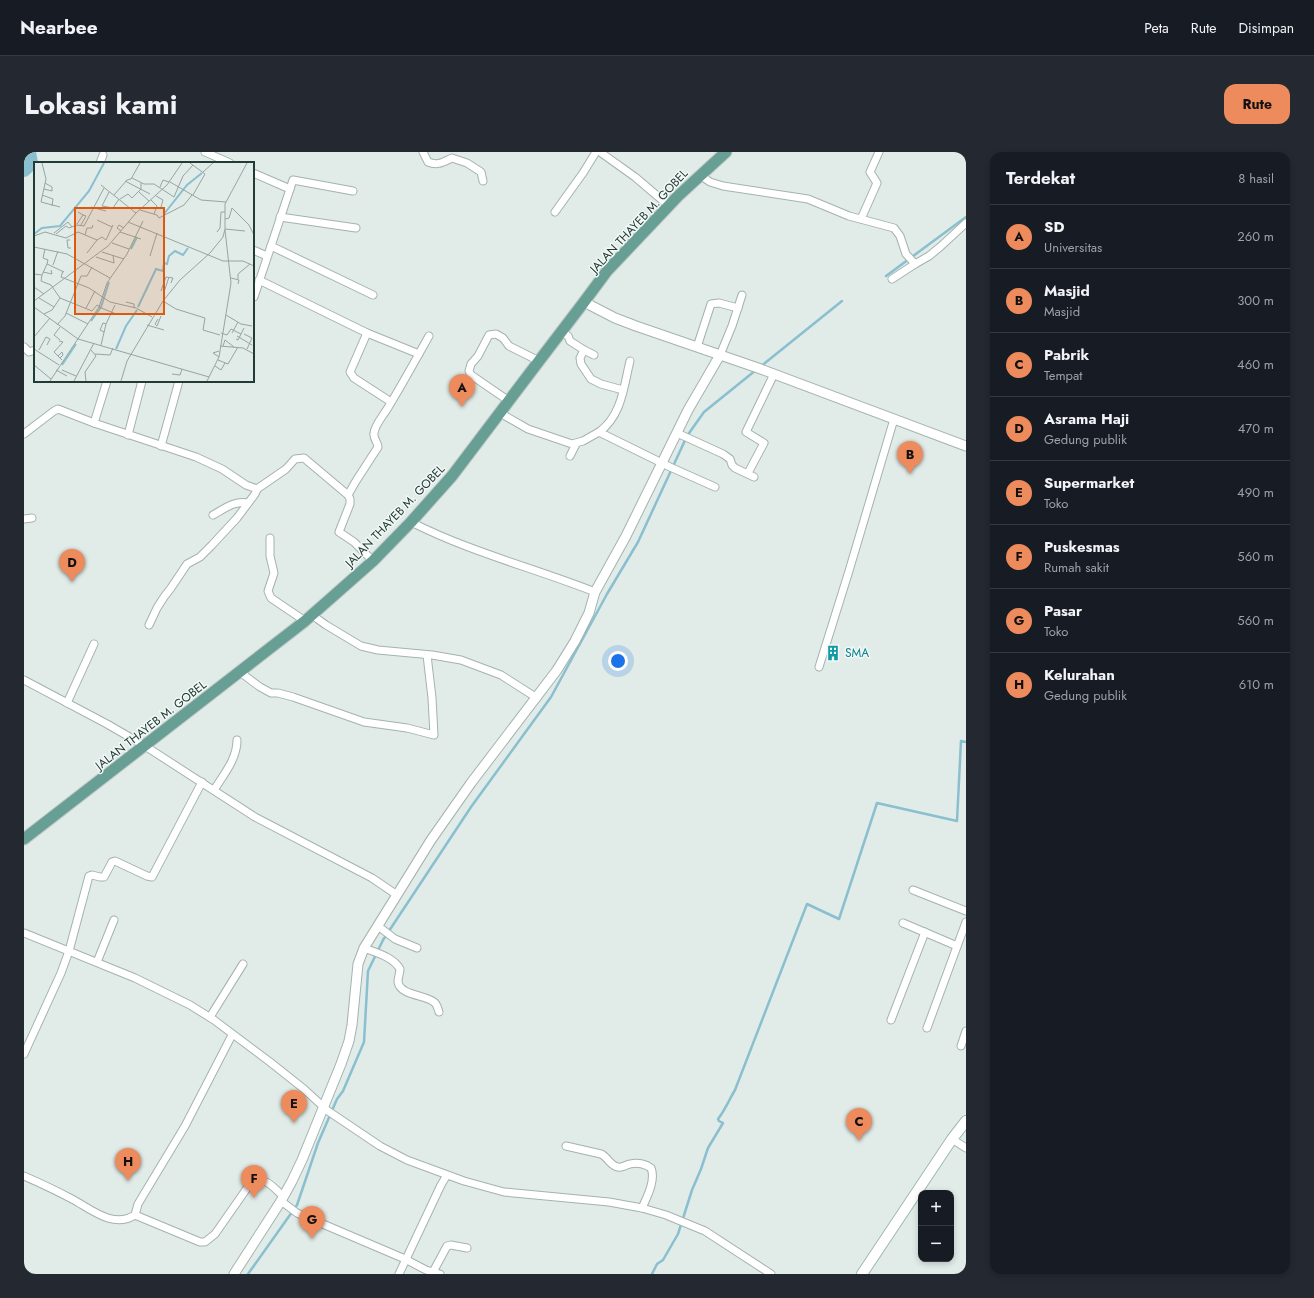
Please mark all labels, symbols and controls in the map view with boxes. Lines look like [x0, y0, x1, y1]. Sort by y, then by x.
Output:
text: Nearbee [20, 14, 98, 41]
text: Peta [1144, 18, 1169, 38]
text: Rute [1191, 18, 1217, 38]
text: Disimpan [1239, 18, 1294, 38]
text: Lokasi kami [24, 84, 177, 125]
button: Rute [1224, 84, 1290, 124]
inset map [34, 162, 254, 382]
street label: JALAN THAYEB M. GOBEL [584, 164, 693, 279]
text: Terdekat [1006, 166, 1075, 190]
text: 8 hasil [1238, 169, 1274, 188]
text: SD [1044, 216, 1064, 238]
text: A [1014, 227, 1024, 246]
text: 260 m [1237, 227, 1274, 246]
text: Universitas [1044, 238, 1102, 257]
text: Masjid [1044, 280, 1090, 302]
text: B [1015, 291, 1023, 310]
text: 300 m [1237, 291, 1274, 310]
text: Masjid [1044, 302, 1080, 321]
text: Pabrik [1044, 344, 1089, 366]
text: C [1014, 355, 1024, 374]
text: 460 m [1237, 355, 1274, 374]
text: Tempat [1044, 366, 1082, 385]
pin: A [449, 374, 475, 407]
text: Asrama Haji [1044, 408, 1129, 430]
text: D [1014, 419, 1024, 438]
text: 470 m [1238, 419, 1274, 438]
text: Gedung publik [1044, 430, 1127, 449]
pin: B [897, 441, 923, 474]
street label: JALAN THAYEB M. GOBEL [340, 460, 449, 573]
text: Supermarket [1044, 472, 1134, 494]
text: E [1015, 483, 1023, 502]
text: 490 m [1237, 483, 1274, 502]
text: Toko [1044, 494, 1068, 513]
text: Puskesmas [1044, 536, 1120, 558]
text: F [1015, 547, 1023, 566]
text: 560 m [1237, 547, 1274, 566]
pin: D [59, 549, 85, 582]
text: Rumah sakit [1044, 558, 1109, 577]
text: Pasar [1044, 600, 1082, 622]
text: G [1014, 611, 1024, 630]
text: 560 m [1237, 611, 1274, 630]
text: Toko [1044, 622, 1068, 641]
building icon: SMA [824, 644, 842, 662]
place label: SMA [845, 644, 869, 662]
your location [608, 651, 628, 671]
text: Kelurahan [1044, 664, 1115, 686]
street label: JALAN THAYEB M. GOBEL [90, 675, 211, 775]
text: H [1014, 675, 1024, 694]
text: 610 m [1239, 675, 1274, 694]
text: Gedung publik [1044, 686, 1127, 705]
pin: E [281, 1090, 307, 1123]
pin: C [846, 1108, 872, 1141]
pin: H [115, 1148, 141, 1181]
pin: F [241, 1165, 267, 1198]
map controls [918, 1190, 954, 1262]
button: + [918, 1190, 954, 1226]
pin: G [299, 1206, 325, 1239]
button: − [918, 1226, 954, 1262]

